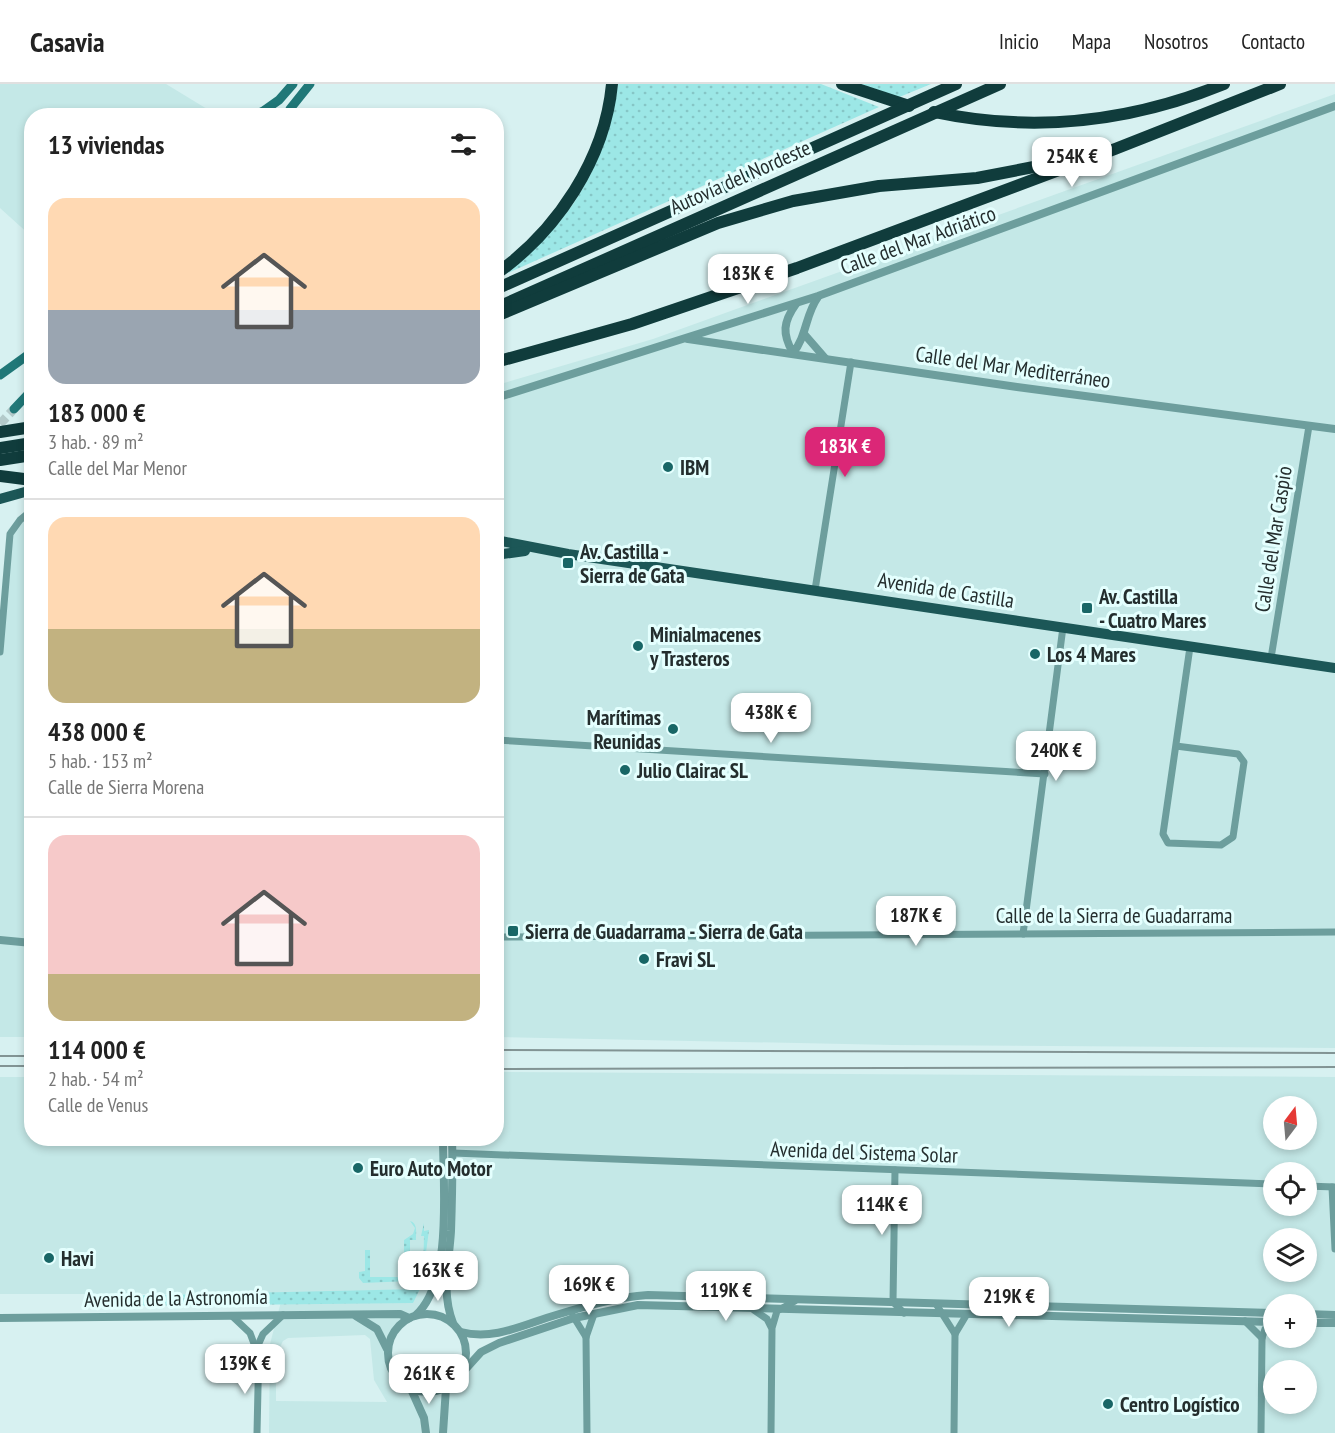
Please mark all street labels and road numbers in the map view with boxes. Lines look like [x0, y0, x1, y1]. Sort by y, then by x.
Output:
street label: Autovía del Nordeste [665, 134, 815, 220]
street label: Calle del Mar Adriático [837, 199, 999, 281]
street label: Calle del Mar Mediterráneo [914, 340, 1112, 394]
street label: Calle del Mar Caspio [1248, 464, 1298, 614]
street label: Avenida de Castilla [876, 566, 1016, 614]
street label: Calle de la Sierra de Guadarrama [996, 902, 1232, 929]
street label: Avenida del Sistema Solar [770, 1135, 958, 1169]
street label: Avenida de la Astronomía [84, 1283, 268, 1313]

